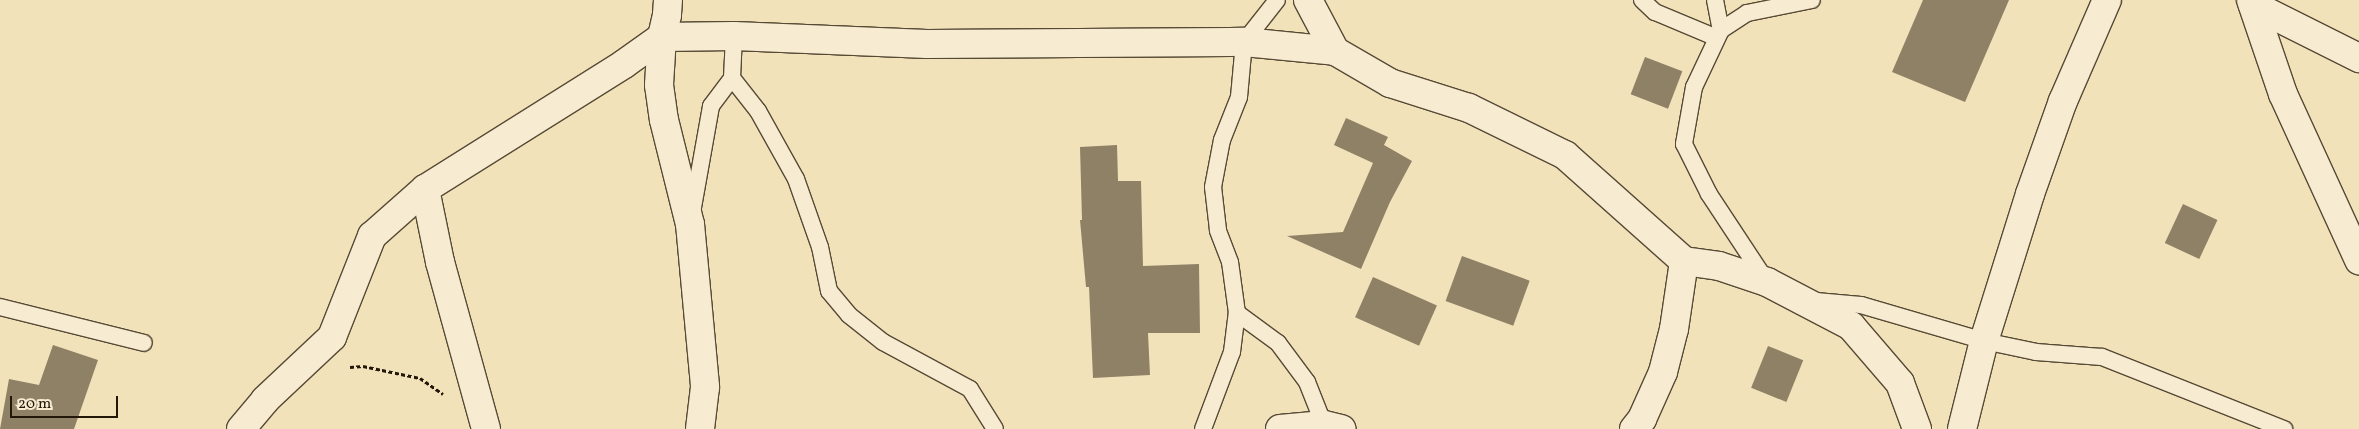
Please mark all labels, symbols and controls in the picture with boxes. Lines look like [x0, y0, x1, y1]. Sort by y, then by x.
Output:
scale bar [12, 386, 120, 418]
text: 20 m [18, 394, 51, 415]

